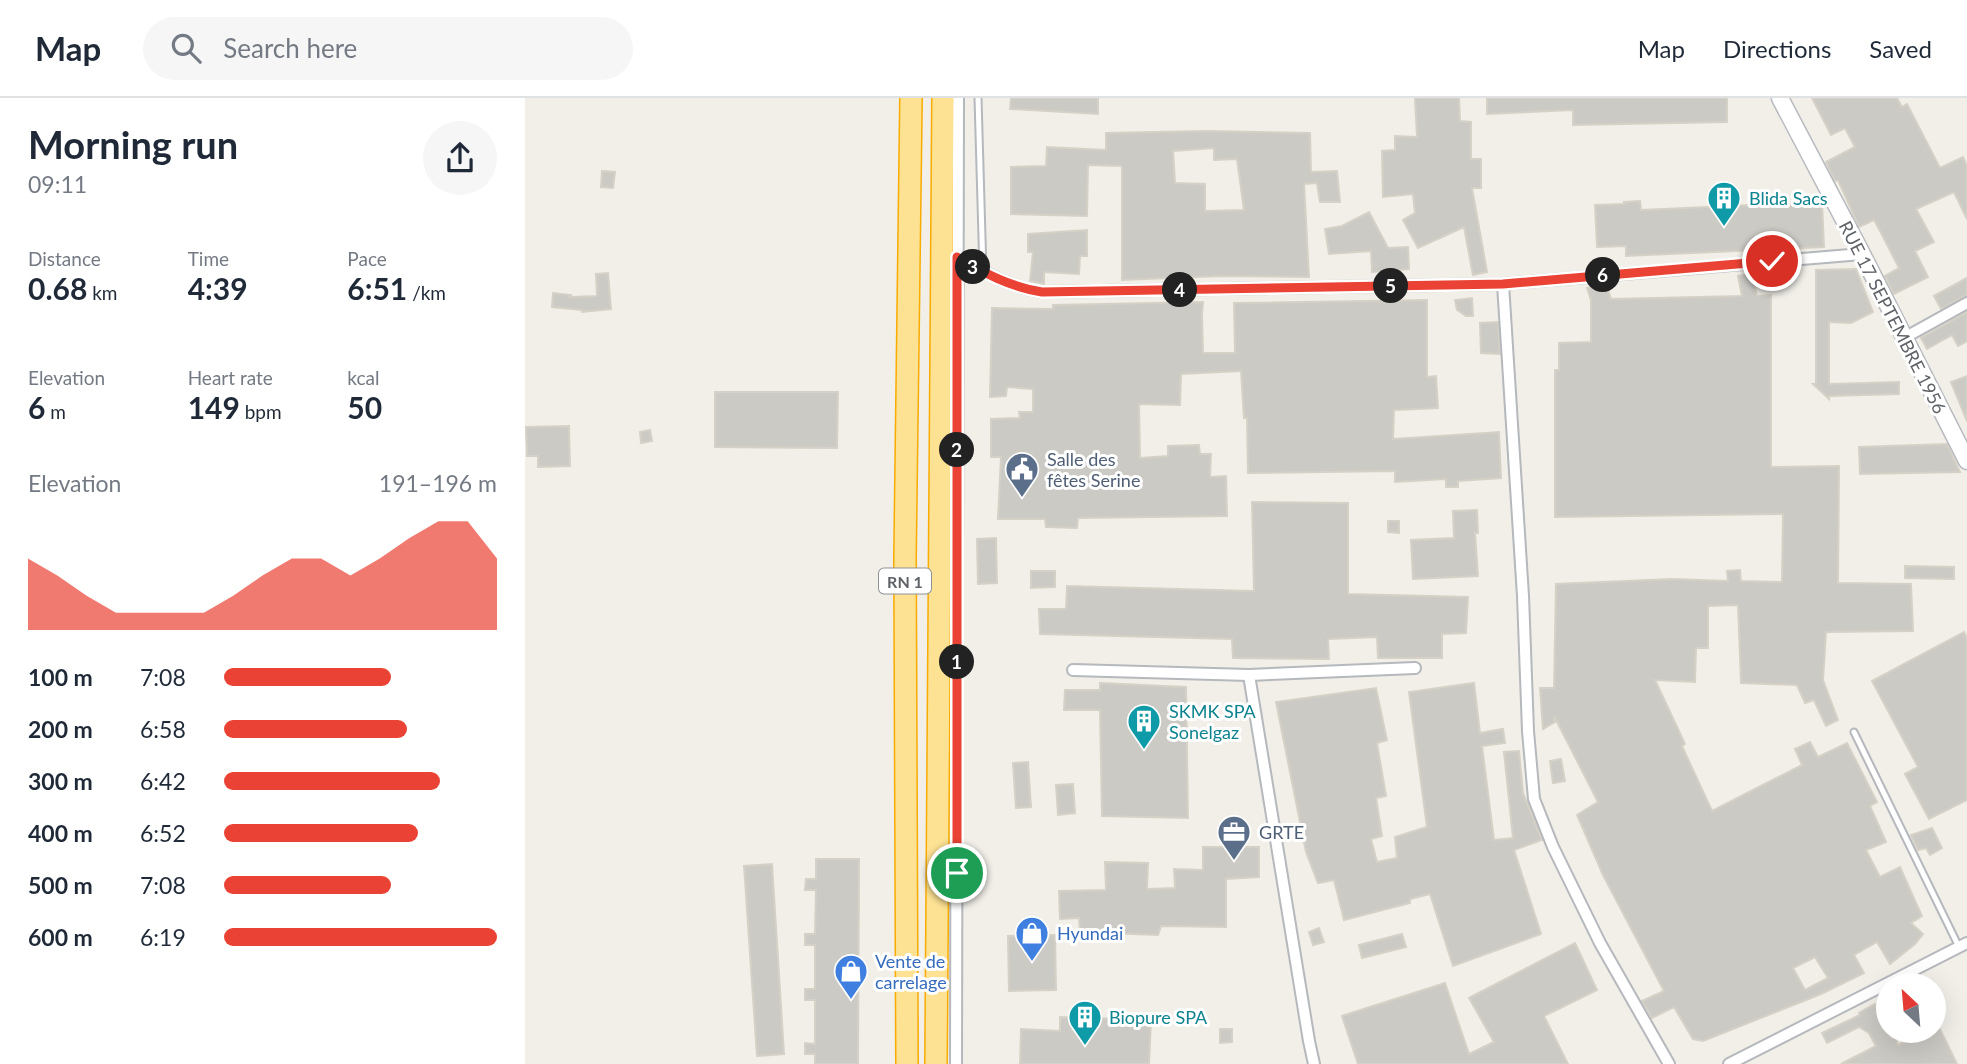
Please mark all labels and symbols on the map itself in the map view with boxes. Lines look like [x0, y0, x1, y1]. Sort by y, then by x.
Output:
building icon: Blida Sacs [1705, 179, 1743, 228]
place label: Blida Sacs [1749, 187, 1828, 209]
street label: RUE 17 SEPTEMBRE 1956 [1835, 217, 1951, 417]
pin [1742, 231, 1802, 291]
pin: 3 [955, 250, 991, 284]
pin: 6 [1585, 258, 1621, 292]
pin: 5 [1373, 268, 1409, 304]
pin: 4 [1163, 272, 1197, 308]
pin: 2 [939, 432, 975, 468]
place label: Salle des fêtes Serine [1047, 448, 1140, 491]
public building icon: Salle des fêtes Serine [1003, 450, 1041, 499]
road number: RN 1 [879, 568, 931, 594]
pin: 1 [939, 644, 975, 680]
place label: SKMK SPA Sonelgaz [1169, 700, 1257, 743]
building icon: SKMK SPA Sonelgaz [1125, 702, 1163, 751]
office icon: GRTE [1215, 813, 1253, 862]
place label: GRTE [1259, 821, 1304, 843]
pin [927, 843, 987, 903]
shop icon: Hyundai [1013, 914, 1051, 963]
place label: Hyundai [1057, 922, 1123, 944]
place label: Vente de carrelage [875, 950, 947, 993]
shop icon: Vente de carrelage [832, 952, 870, 1001]
north arrow [1876, 973, 1946, 1043]
building icon: Biopure SPA [1066, 998, 1104, 1047]
place label: Biopure SPA [1109, 1006, 1208, 1028]

